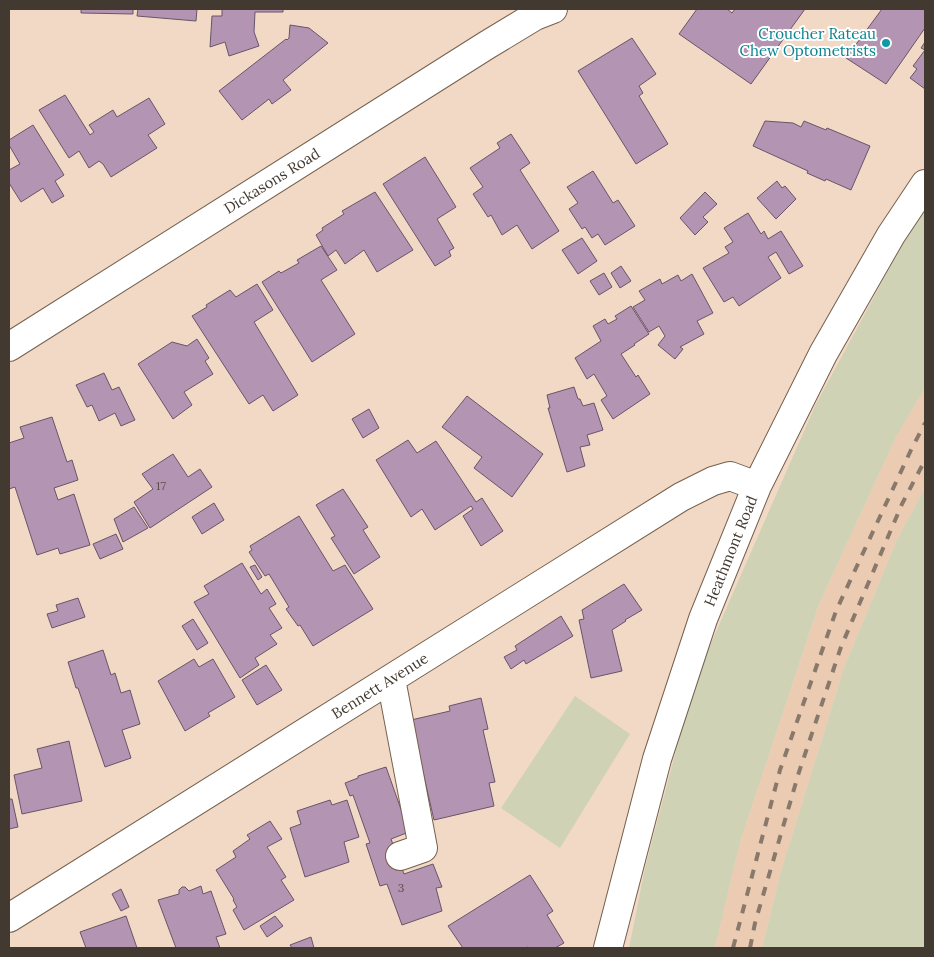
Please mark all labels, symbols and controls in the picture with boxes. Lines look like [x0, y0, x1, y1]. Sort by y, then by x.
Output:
place label: Croucher Rateau Chew Optometrists [739, 24, 876, 60]
marker: Croucher Rateau Chew Optometrists [880, 37, 892, 49]
street label: Dickasons Road [220, 143, 323, 218]
house number: 17 [156, 478, 166, 493]
street label: Heathmont Road [700, 493, 761, 609]
street label: Bennett Avenue [328, 648, 432, 723]
house number: 3 [398, 880, 405, 895]

